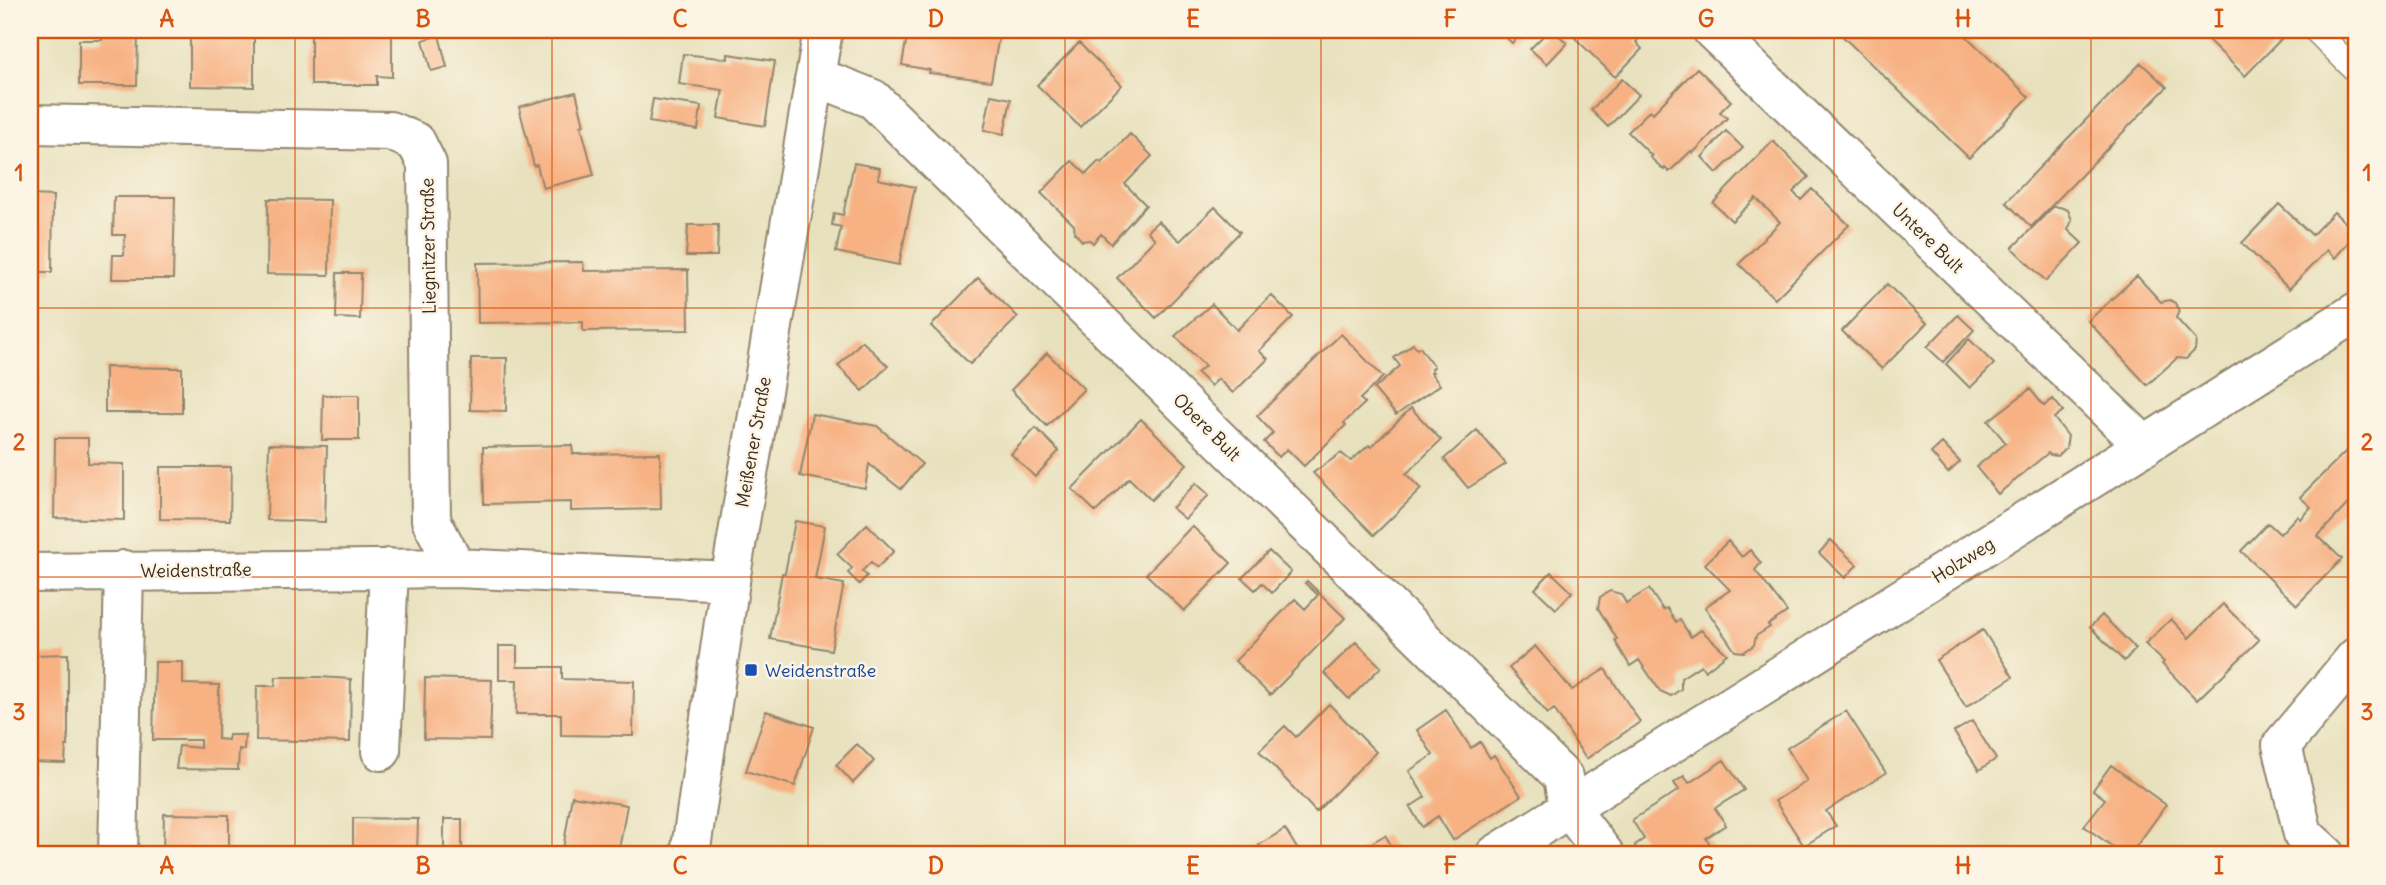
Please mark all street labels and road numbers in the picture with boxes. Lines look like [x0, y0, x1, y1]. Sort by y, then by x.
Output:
street label: Liegnitzer Straße [415, 178, 441, 314]
street label: Untere Bult [1887, 198, 1969, 278]
street label: Meißener Straße [730, 375, 776, 509]
street label: Obere Bult [1168, 388, 1246, 466]
street label: Holzweg [1927, 532, 1999, 588]
street label: Weidenstraße [140, 558, 252, 582]

